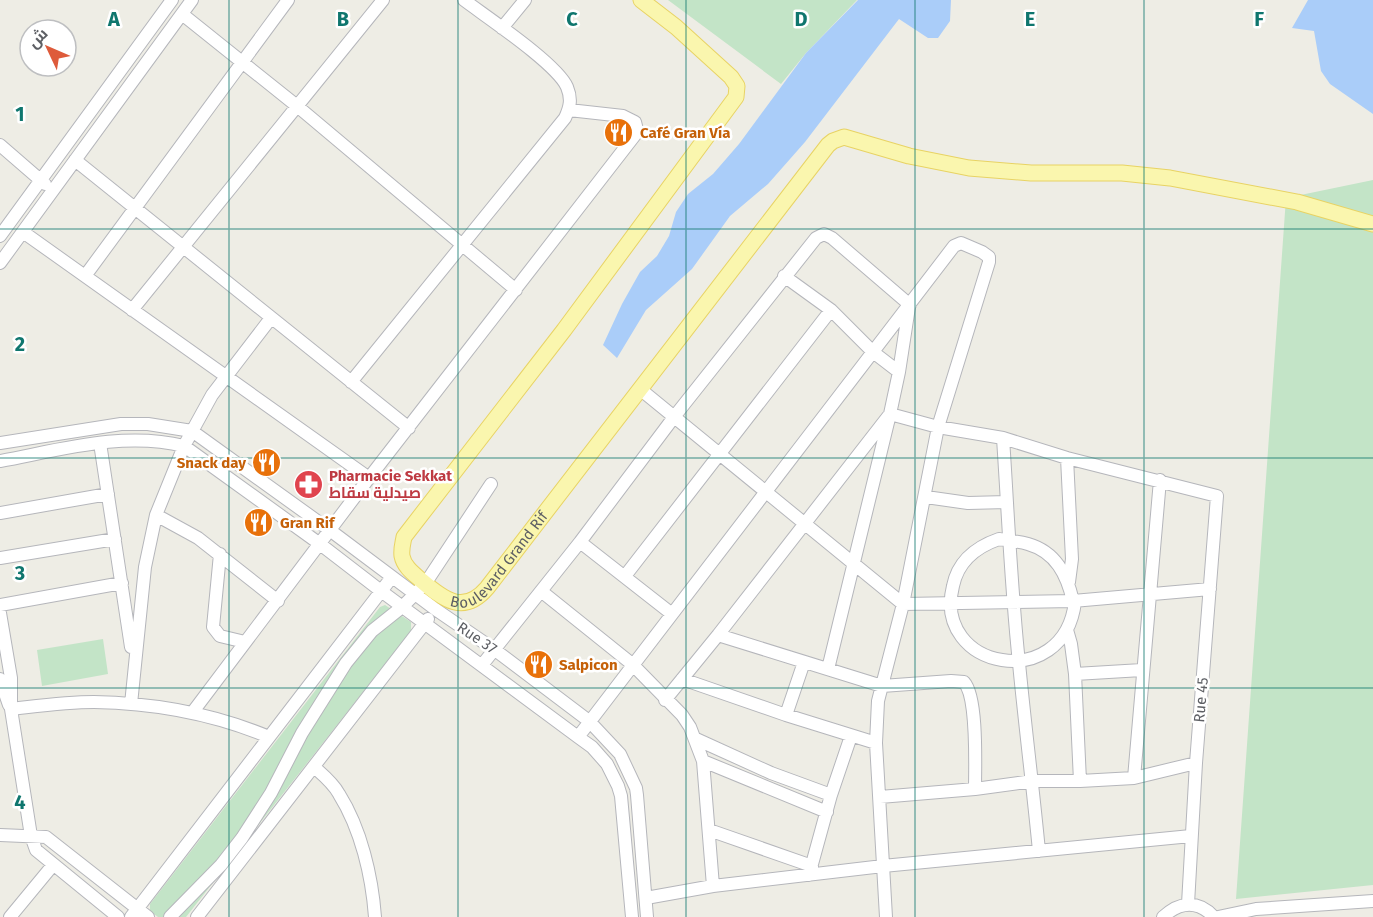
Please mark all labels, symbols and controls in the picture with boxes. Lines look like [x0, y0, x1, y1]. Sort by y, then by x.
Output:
text: A [107, 7, 121, 31]
text: B [337, 7, 349, 31]
text: C [566, 7, 578, 31]
text: D [794, 7, 808, 31]
text: E [1025, 7, 1035, 31]
text: F [1254, 7, 1264, 31]
north arrow [18, 18, 78, 78]
text: ش [24, 24, 52, 52]
text: 1 [15, 102, 25, 126]
restaurant icon: Café Gran Vía [603, 117, 635, 149]
place label: Café Gran Vía [640, 124, 730, 142]
text: 2 [15, 332, 25, 356]
restaurant icon: Snack day [251, 447, 283, 479]
place label: Snack day [177, 454, 246, 472]
place label: Pharmacie Sekkat صيدلية سقاط [329, 467, 452, 502]
pharmacy icon: Pharmacie Sekkat صيدلية سقاط [292, 469, 324, 501]
restaurant icon: Gran Rif [243, 507, 275, 539]
street label: Boulevard Grand Rif [448, 507, 552, 612]
place label: Gran Rif [280, 514, 336, 532]
text: 3 [14, 561, 25, 585]
street label: Rue 37 [454, 618, 501, 658]
restaurant icon: Salpicon [522, 649, 554, 681]
place label: Salpicon [559, 656, 618, 674]
street label: Rue 45 [1190, 677, 1212, 723]
text: 4 [14, 790, 26, 814]

